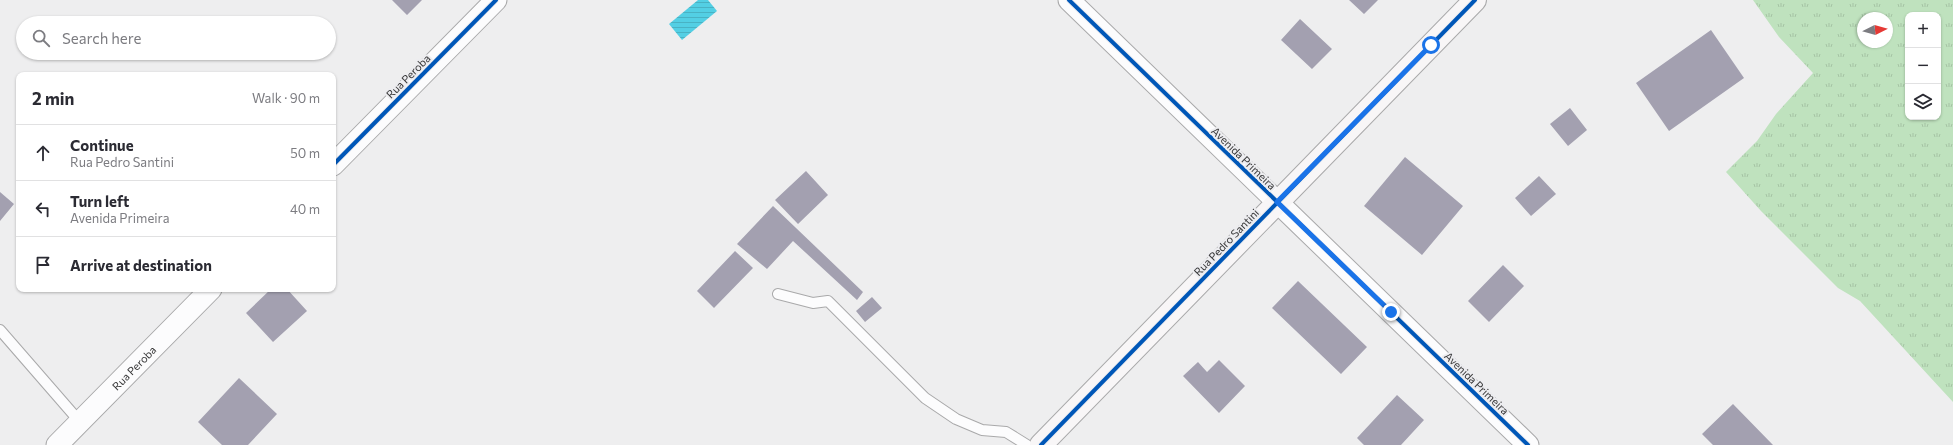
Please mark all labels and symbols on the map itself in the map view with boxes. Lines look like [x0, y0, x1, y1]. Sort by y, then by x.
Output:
north arrow [1857, 12, 1893, 48]
route start [1422, 36, 1440, 54]
street label: Rua Peroba [383, 51, 433, 101]
street label: Avenida Primeira [1209, 124, 1279, 192]
street label: Rua Pedro Santini [1191, 206, 1261, 278]
route end [1382, 303, 1400, 321]
street label: Rua Peroba [109, 343, 158, 392]
street label: Avenida Primeira [1442, 349, 1512, 417]

